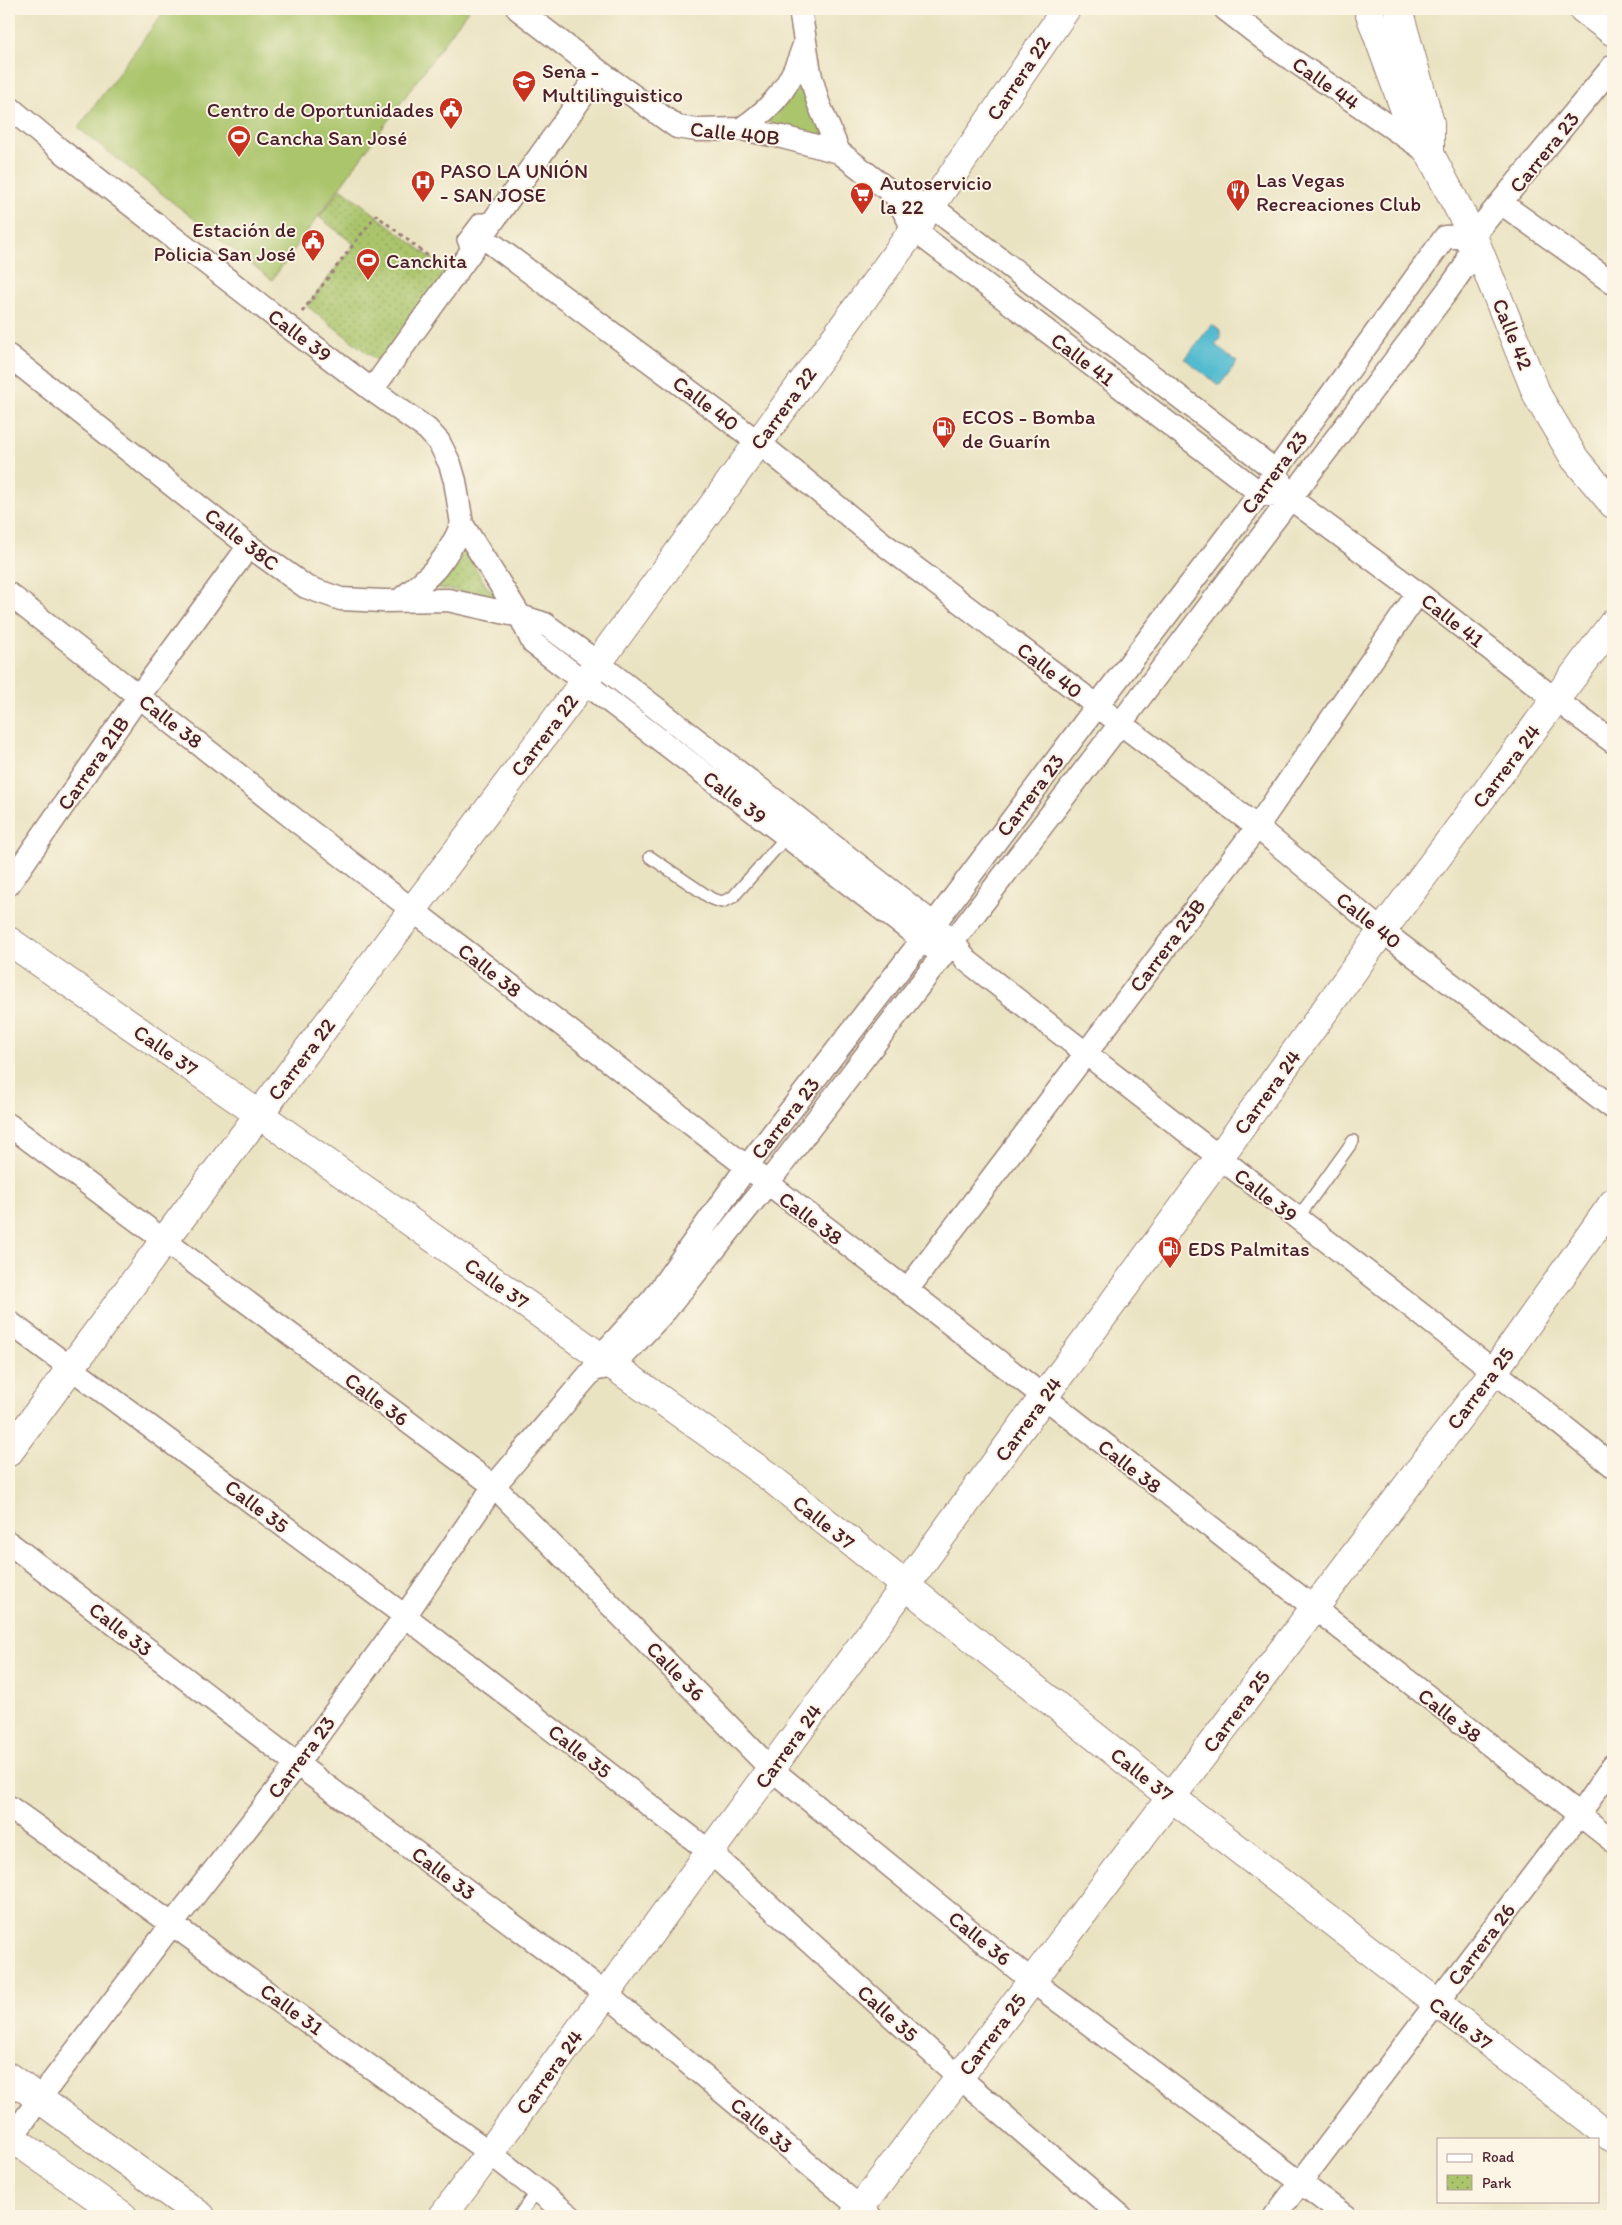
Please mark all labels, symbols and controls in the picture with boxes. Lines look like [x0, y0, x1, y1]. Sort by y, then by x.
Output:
street label: Carrera 22 [981, 31, 1055, 125]
street label: Calle 44 [1288, 51, 1365, 115]
place label: Sena - Multilinguistico [542, 58, 683, 107]
school or university icon: Sena - Multilinguistico [511, 69, 537, 103]
public building icon: Centro de Oportunidades [438, 96, 464, 130]
place label: Centro de Oportunidades [207, 97, 434, 122]
street label: Carrera 23 [1504, 106, 1584, 198]
street label: Calle 40B [689, 116, 781, 150]
sports icon: Cancha San José [226, 124, 252, 158]
place label: Cancha San José [256, 125, 407, 150]
place label: PASO LA UNIÓN - SAN JOSE [440, 158, 588, 207]
place label: Las Vegas Recreaciones Club [1256, 167, 1421, 216]
hospital icon: PASO LA UNIÓN - SAN JOSE [410, 169, 436, 203]
place label: Autoservicio la 22 [880, 170, 992, 219]
restaurant icon: Las Vegas Recreaciones Club [1225, 178, 1251, 212]
supermarket icon: Autoservicio la 22 [849, 181, 875, 215]
place label: Estación de Policia San José [154, 217, 296, 266]
public building icon: Estación de Policia San José [300, 228, 326, 262]
sports icon: Canchita [355, 247, 381, 281]
place label: Canchita [386, 248, 467, 273]
street label: Calle 42 [1487, 295, 1539, 373]
street label: Calle 39 [263, 303, 337, 367]
street label: Calle 41 [1046, 327, 1120, 391]
street label: Carrera 22 [744, 362, 822, 454]
street label: Calle 40 [668, 370, 744, 436]
place label: ECOS - Bomba de Guarín [962, 404, 1095, 453]
fuel station icon: ECOS - Bomba de Guarín [931, 415, 957, 449]
street label: Carrera 23 [1235, 425, 1313, 519]
street label: Calle 38C [200, 502, 284, 576]
street label: Calle 41 [1416, 588, 1490, 653]
street label: Calle 40 [1012, 637, 1088, 703]
street label: Calle 38 [134, 688, 208, 754]
street label: Carrera 22 [505, 689, 583, 781]
street label: Carrera 21B [52, 711, 134, 815]
street label: Carrera 24 [1466, 719, 1546, 813]
street label: Carrera 23 [991, 749, 1069, 841]
street label: Calle 39 [698, 765, 772, 829]
street label: Calle 40 [1331, 886, 1407, 954]
street label: Carrera 23B [1124, 893, 1210, 997]
street label: Calle 38 [453, 937, 527, 1003]
street label: Carrera 22 [262, 1013, 340, 1105]
street label: Calle 37 [129, 1019, 203, 1081]
street label: Carrera 24 [1228, 1045, 1306, 1139]
street label: Carrera 23 [745, 1072, 825, 1164]
street label: Calle 39 [1229, 1163, 1303, 1227]
street label: Calle 38 [774, 1186, 848, 1250]
fuel station icon: EDS Palmitas [1157, 1235, 1183, 1269]
place label: EDS Palmitas [1188, 1236, 1310, 1261]
street label: Calle 37 [460, 1252, 534, 1314]
street label: Carrera 25 [1441, 1342, 1519, 1434]
street label: Calle 36 [340, 1367, 414, 1431]
street label: Carrera 24 [989, 1372, 1067, 1466]
street label: Calle 38 [1093, 1433, 1167, 1499]
street label: Calle 35 [220, 1474, 294, 1538]
street label: Calle 37 [788, 1489, 860, 1555]
street label: Calle 33 [84, 1596, 158, 1662]
street label: Calle 36 [641, 1636, 711, 1706]
street label: Carrera 25 [1197, 1665, 1275, 1757]
street label: Calle 38 [1413, 1682, 1487, 1748]
street label: Carrera 24 [749, 1699, 827, 1793]
street label: Carrera 23 [262, 1711, 340, 1803]
street label: Calle 35 [543, 1719, 617, 1783]
street label: Calle 37 [1106, 1742, 1178, 1806]
street label: Calle 33 [407, 1841, 481, 1905]
street label: Carrera 26 [1442, 1898, 1520, 1990]
street label: Calle 36 [944, 1905, 1016, 1971]
street label: Calle 31 [255, 1978, 329, 2040]
street label: Calle 35 [852, 1979, 924, 2047]
street label: Carrera 25 [953, 1988, 1031, 2080]
street label: Calle 37 [1424, 1991, 1498, 2055]
street label: Carrera 24 [510, 2025, 588, 2119]
street label: Calle 33 [726, 2092, 798, 2158]
legend [1437, 2138, 1600, 2202]
text: Road [1482, 2148, 1515, 2166]
text: Park [1482, 2174, 1512, 2192]

